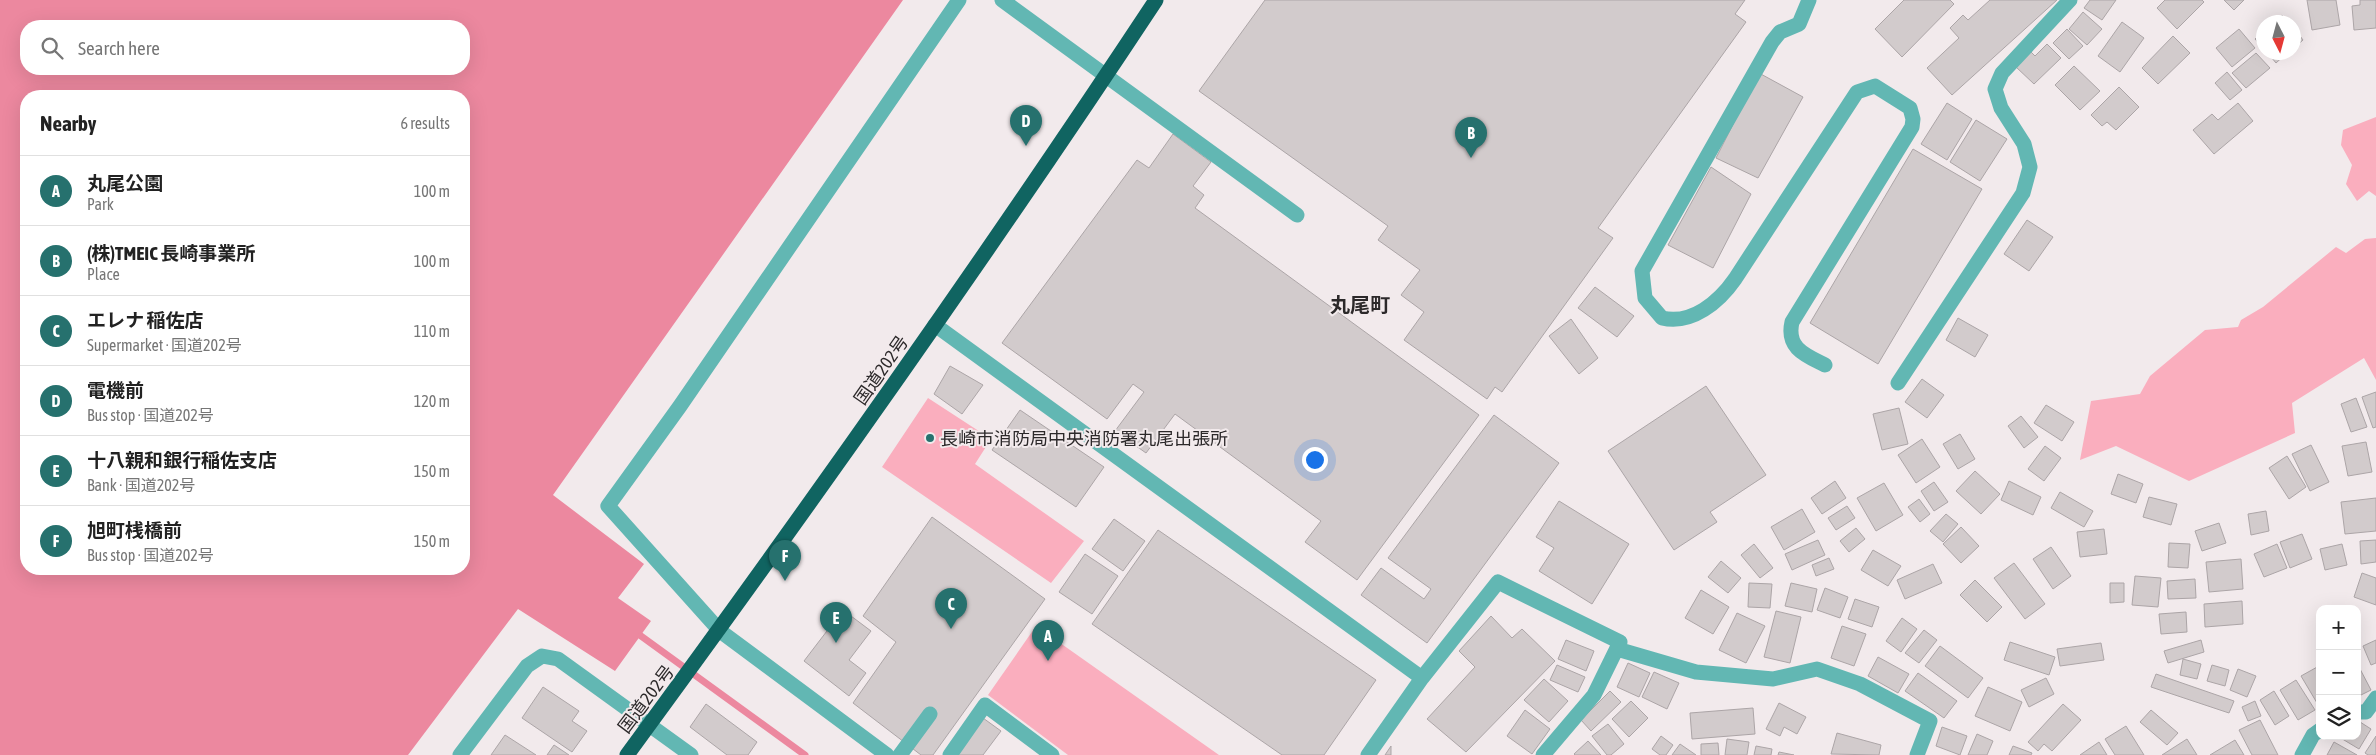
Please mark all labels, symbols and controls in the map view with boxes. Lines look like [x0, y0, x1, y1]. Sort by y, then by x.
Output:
north arrow [2256, 15, 2301, 60]
search box [20, 20, 470, 75]
icon: search [38, 34, 66, 62]
text: Search here [78, 37, 160, 59]
pin: D [1010, 105, 1042, 146]
text: Nearby [40, 111, 96, 135]
text: 6 results [400, 114, 450, 132]
pin: B [1455, 117, 1487, 158]
text: 丸尾公園 [87, 172, 163, 194]
text: A [52, 182, 60, 200]
text: 100 m [414, 182, 450, 200]
text: Park [87, 195, 114, 213]
text: (株)TMEIC 長崎事業所 [87, 242, 255, 264]
text: B [52, 252, 60, 270]
text: 100 m [414, 252, 450, 270]
text: Place [87, 265, 120, 283]
district label: 丸尾町 [1330, 293, 1390, 316]
text: エレナ 稲佐店 [87, 309, 204, 331]
text: C [52, 322, 60, 340]
text: 110 m [414, 322, 450, 340]
street label: 国道202号 [850, 331, 912, 409]
text: Supermarket · 国道202号 [87, 336, 242, 354]
text: 電機前 [87, 379, 144, 401]
text: D [52, 392, 60, 410]
text: 120 m [414, 392, 450, 410]
text: Bus stop · 国道202号 [87, 406, 214, 424]
place label: 長崎市消防局中央消防署丸尾出張所 [940, 428, 1228, 449]
marker: 長崎市消防局中央消防署丸尾出張所 [924, 432, 936, 444]
your location [1302, 447, 1328, 473]
text: 十八親和銀行稲佐支店 [87, 449, 277, 471]
text: E [53, 462, 59, 480]
text: 150 m [414, 462, 450, 480]
text: Bank · 国道202号 [87, 476, 195, 494]
text: 旭町桟橋前 [87, 519, 182, 541]
text: F [53, 532, 59, 550]
text: 150 m [414, 532, 450, 550]
pin: F [769, 540, 801, 581]
text: Bus stop · 国道202号 [87, 546, 214, 564]
pin: C [935, 588, 967, 629]
pin: E [820, 602, 852, 643]
map controls [2316, 605, 2361, 740]
button: + [2316, 605, 2361, 650]
pin: A [1032, 620, 1064, 661]
button: − [2316, 650, 2361, 695]
street label: 国道202号 [614, 661, 678, 737]
button: layers [2316, 695, 2361, 740]

